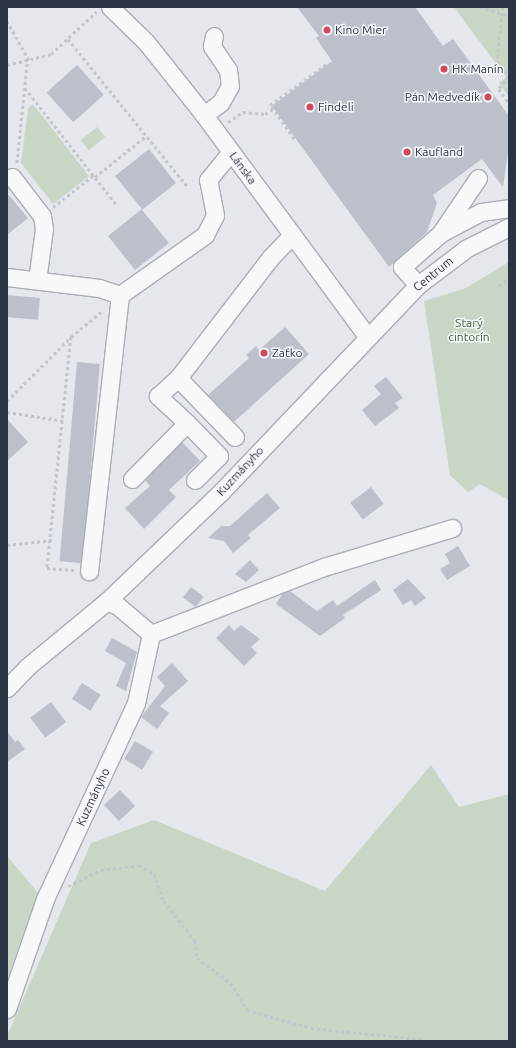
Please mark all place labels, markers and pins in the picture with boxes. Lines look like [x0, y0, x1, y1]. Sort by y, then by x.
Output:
place label: Kino Mier [335, 23, 387, 37]
marker: Kino Mier [322, 25, 332, 35]
place label: HK Manín [452, 62, 504, 76]
marker: HK Manín [439, 64, 449, 74]
place label: Pán Medvedík [405, 90, 480, 104]
marker: Pán Medvedík [483, 92, 493, 102]
place label: Findeli [318, 100, 354, 114]
marker: Findeli [305, 102, 315, 112]
place label: Kaufland [415, 145, 463, 159]
marker: Kaufland [402, 147, 412, 157]
place label: Zaťko [272, 346, 303, 360]
marker: Zaťko [259, 348, 269, 358]

